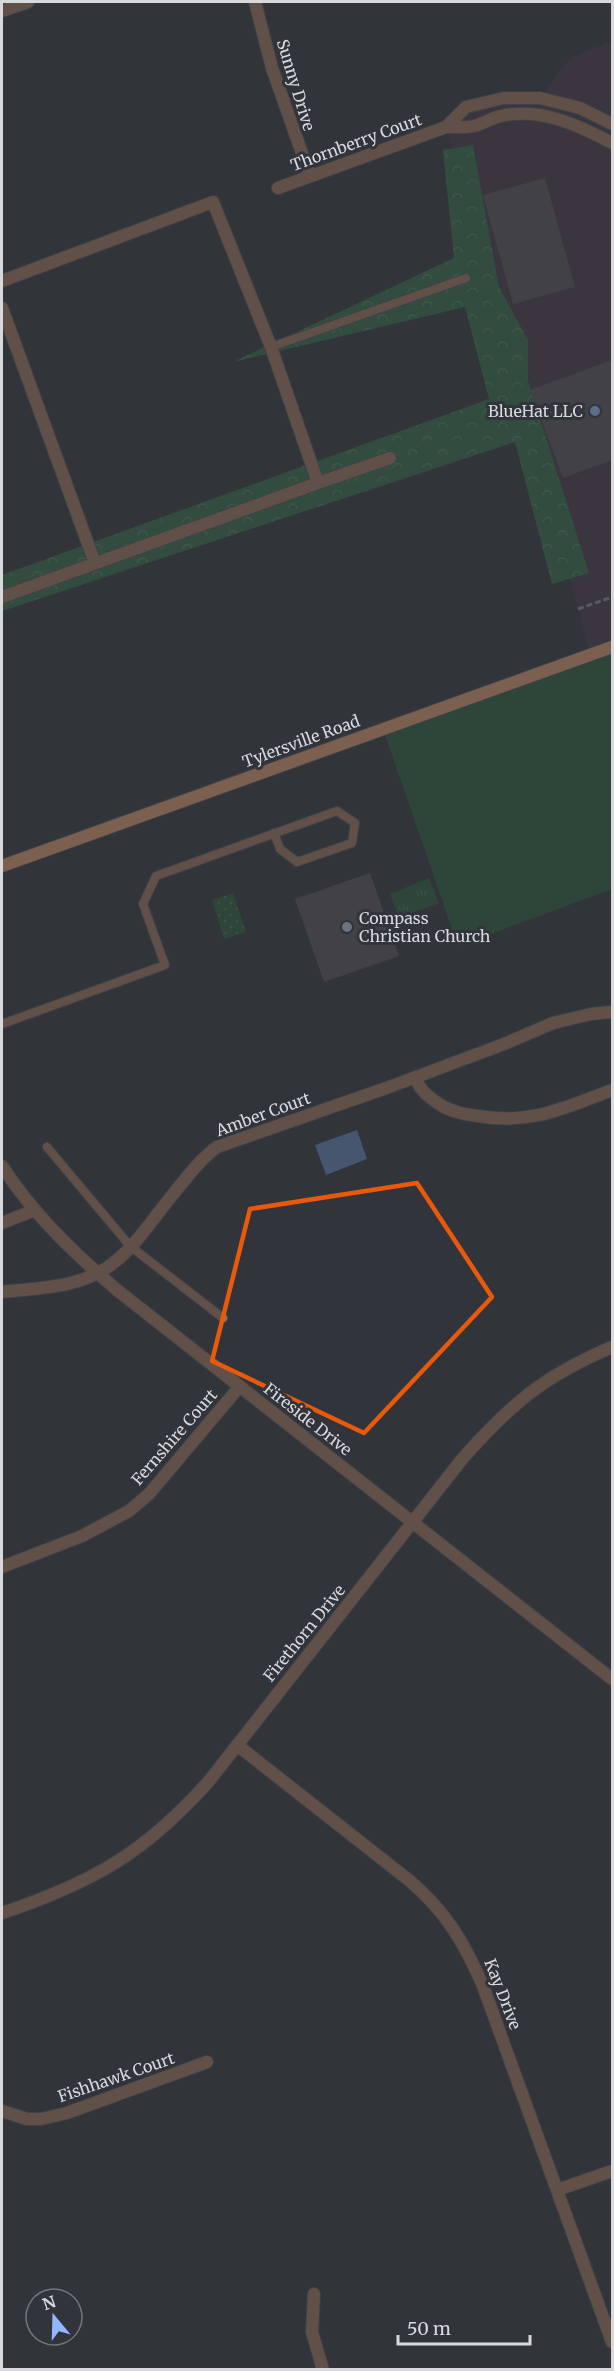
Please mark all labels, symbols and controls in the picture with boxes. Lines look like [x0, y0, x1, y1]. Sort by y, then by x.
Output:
street label: Sunny Drive [273, 37, 319, 133]
street label: Thornberry Court [288, 109, 425, 175]
place label: BlueHat LLC [488, 401, 583, 421]
marker: BlueHat LLC [588, 404, 602, 418]
street label: Tylersville Road [240, 710, 363, 772]
place label: Compass Christian Church [359, 908, 491, 946]
marker: Compass Christian Church [340, 920, 354, 934]
street label: Amber Court [212, 1087, 314, 1141]
street label: Fireside Drive [260, 1378, 356, 1460]
street label: Fernshire Court [127, 1384, 222, 1489]
street label: Firethorn Drive [259, 1580, 349, 1686]
street label: Kay Drive [480, 1956, 526, 2032]
street label: Fishhawk Court [55, 2047, 178, 2106]
north arrow [24, 2287, 84, 2347]
text: N [40, 2291, 59, 2314]
scale bar [398, 2308, 530, 2346]
text: 50 m [407, 2317, 451, 2340]

